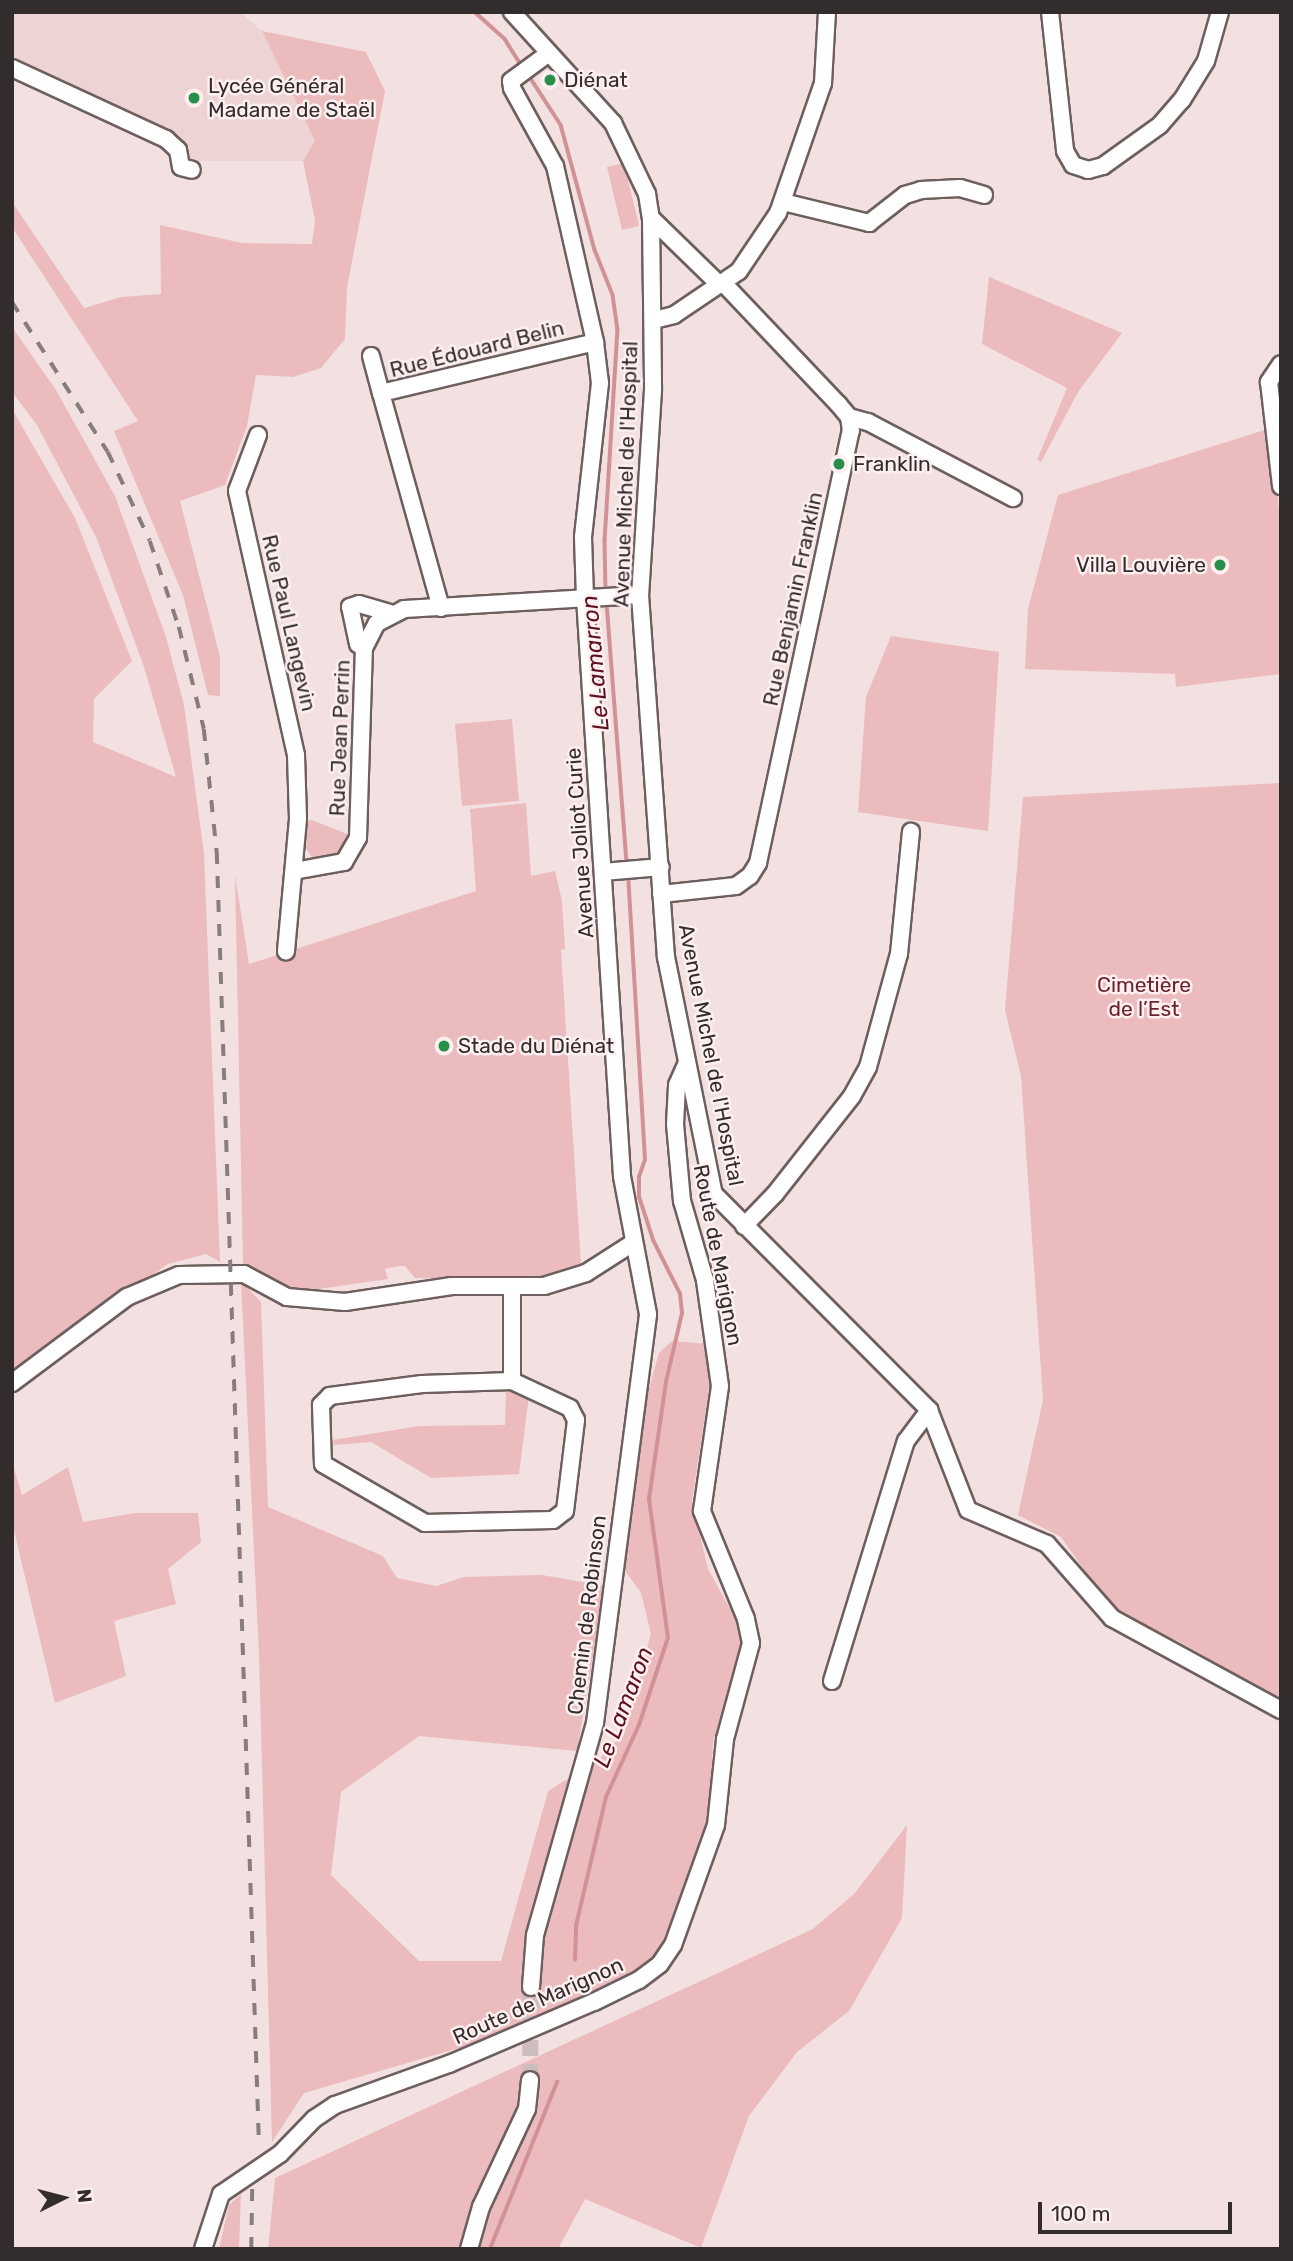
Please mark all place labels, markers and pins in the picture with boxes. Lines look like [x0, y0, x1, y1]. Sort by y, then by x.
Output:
place label: Diénat [564, 67, 628, 93]
marker: Diénat [542, 72, 558, 88]
place label: Lycée Général Madame de Staël [208, 73, 375, 123]
marker: Lycée Général Madame de Staël [186, 90, 202, 106]
place label: Franklin [853, 451, 931, 477]
marker: Franklin [831, 456, 847, 472]
place label: Villa Louvière [1076, 552, 1206, 578]
marker: Villa Louvière [1212, 557, 1228, 573]
place label: Stade du Diénat [458, 1033, 614, 1059]
marker: Stade du Diénat [436, 1038, 452, 1054]

